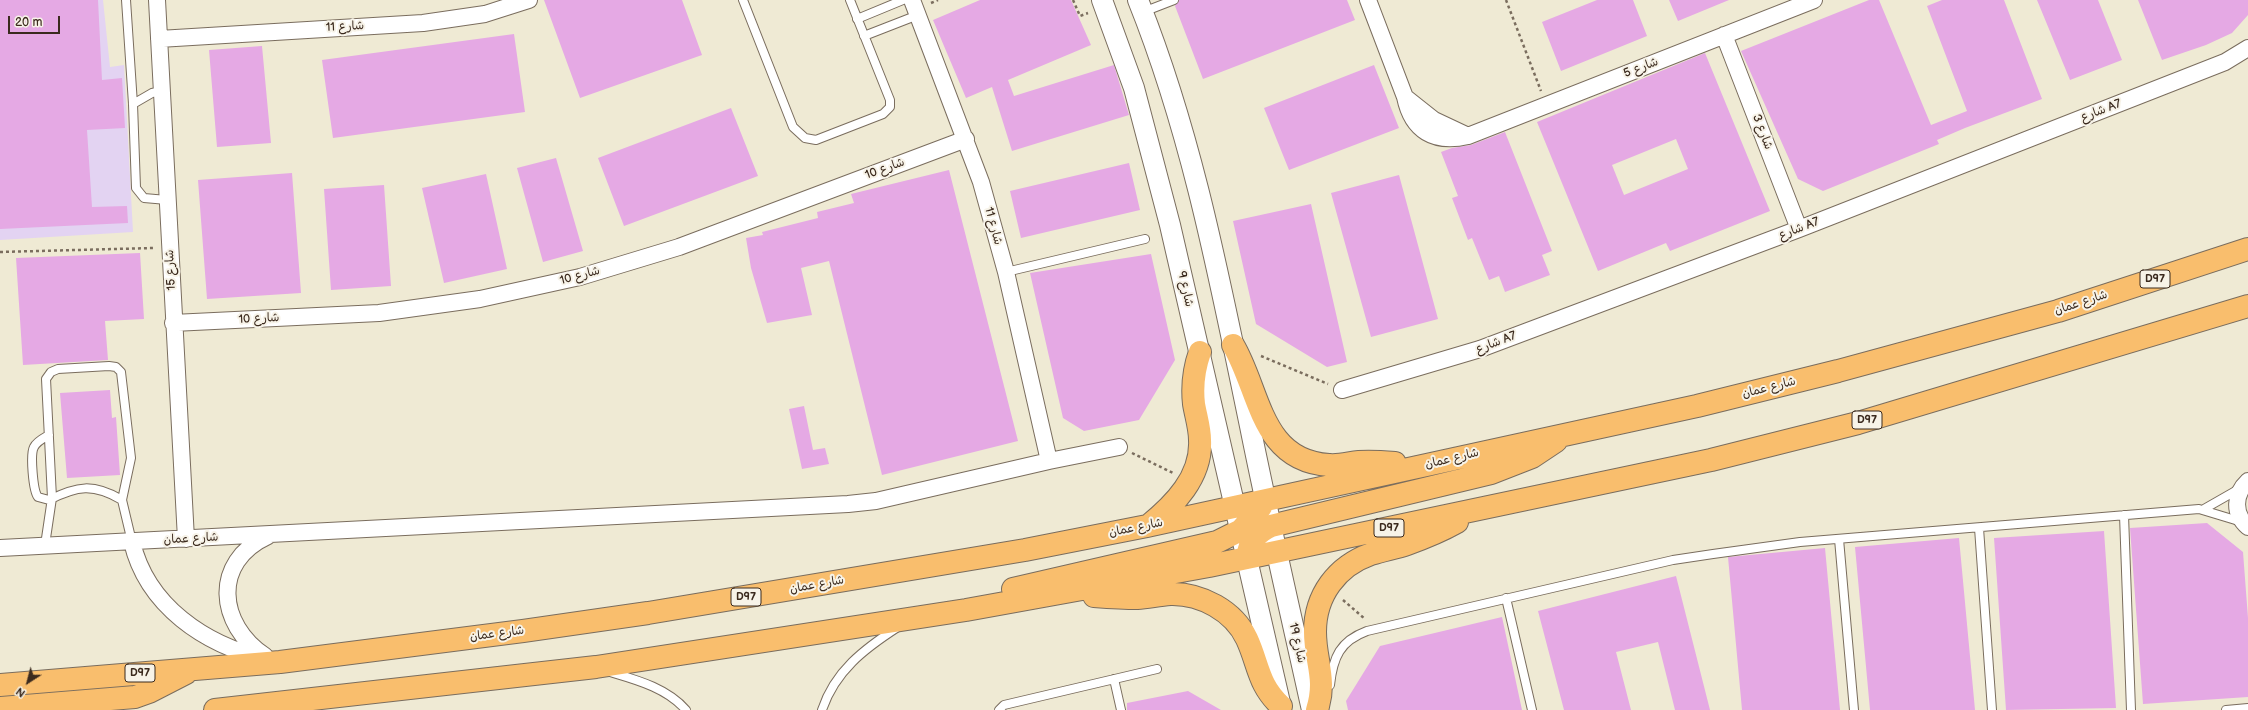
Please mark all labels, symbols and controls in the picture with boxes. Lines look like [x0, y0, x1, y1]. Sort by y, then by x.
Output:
scale bar [10, 8, 62, 34]
text: 20 m [15, 15, 42, 30]
street label: شارع 11 [325, 19, 365, 35]
street label: شارع 5 [1622, 55, 1660, 81]
street label: شارع A7 [2079, 97, 2123, 125]
street label: شارع 3 [1749, 112, 1775, 152]
street label: شارع 10 [863, 155, 907, 183]
street label: شارع 11 [981, 206, 1005, 246]
street label: شارع A7 [1777, 215, 1821, 243]
street label: شارع 15 [163, 249, 179, 291]
street label: شارع 10 [558, 264, 602, 288]
street label: شارع 9 [1174, 270, 1196, 308]
road number: D97 [2140, 270, 2170, 288]
street label: شارع عمان [2053, 288, 2109, 318]
street label: شارع 10 [238, 311, 280, 327]
street label: شارع A7 [1474, 329, 1518, 357]
street label: شارع عمان [1741, 374, 1797, 402]
road number: D97 [1852, 411, 1882, 429]
street label: شارع عمان [1424, 446, 1480, 472]
street label: شارع عمان [1108, 516, 1164, 540]
road number: D97 [1374, 519, 1404, 537]
street label: شارع عمان [163, 530, 219, 548]
street label: شارع عمان [789, 573, 845, 597]
road number: D97 [731, 588, 761, 606]
street label: شارع 19 [1285, 622, 1309, 664]
street label: شارع عمان [469, 624, 525, 644]
north arrow [8, 662, 48, 702]
road number: D97 [125, 664, 155, 682]
text: N [13, 684, 28, 700]

